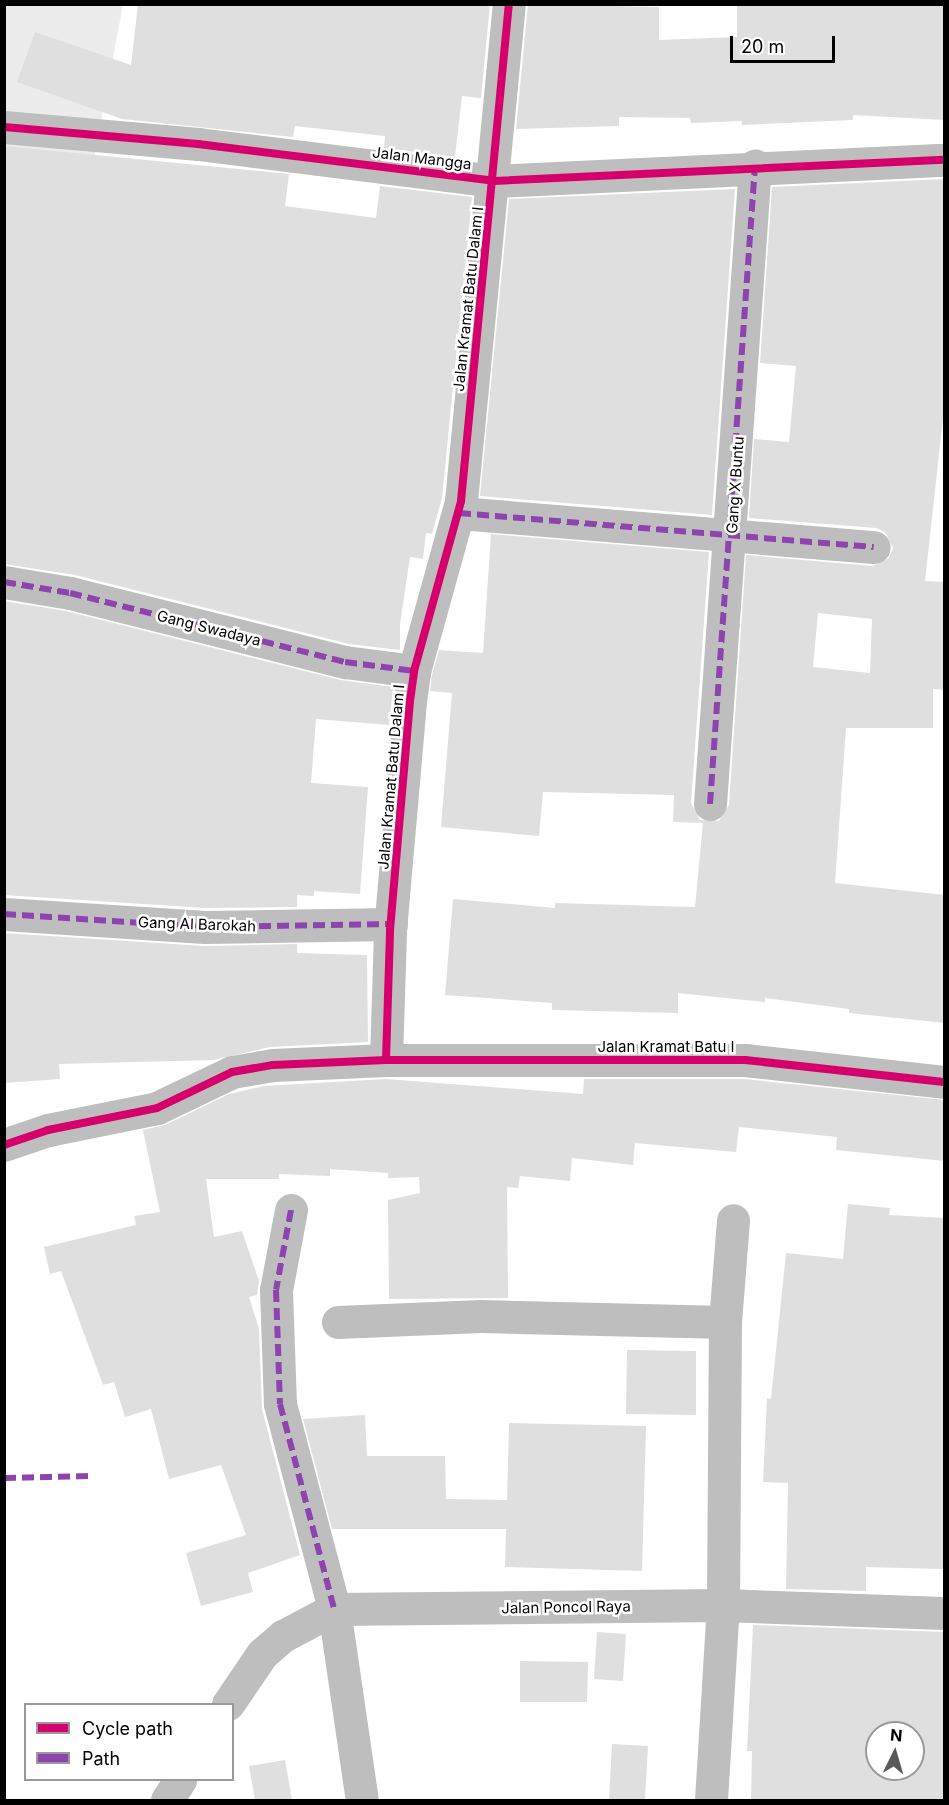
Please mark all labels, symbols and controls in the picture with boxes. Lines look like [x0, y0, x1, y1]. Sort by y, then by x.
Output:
scale bar [733, 24, 838, 62]
text: 20 m [741, 36, 784, 57]
street label: Jalan Mangga [371, 143, 473, 173]
street label: Jalan Kramat Batu Dalam I [449, 206, 487, 392]
street label: Gang X Buntu [723, 436, 747, 534]
street label: Gang Swadaya [155, 606, 263, 650]
street label: Jalan Kramat Batu Dalam I [374, 684, 408, 870]
street label: Gang Al Barokah [138, 913, 256, 935]
street label: Jalan Kramat Batu I [597, 1038, 735, 1056]
street label: Jalan Poncol Raya [501, 1597, 631, 1617]
legend [24, 1703, 234, 1781]
text: Cycle path [82, 1718, 173, 1739]
north arrow [865, 1721, 925, 1781]
text: N [889, 1725, 903, 1746]
text: Path [82, 1748, 120, 1769]

